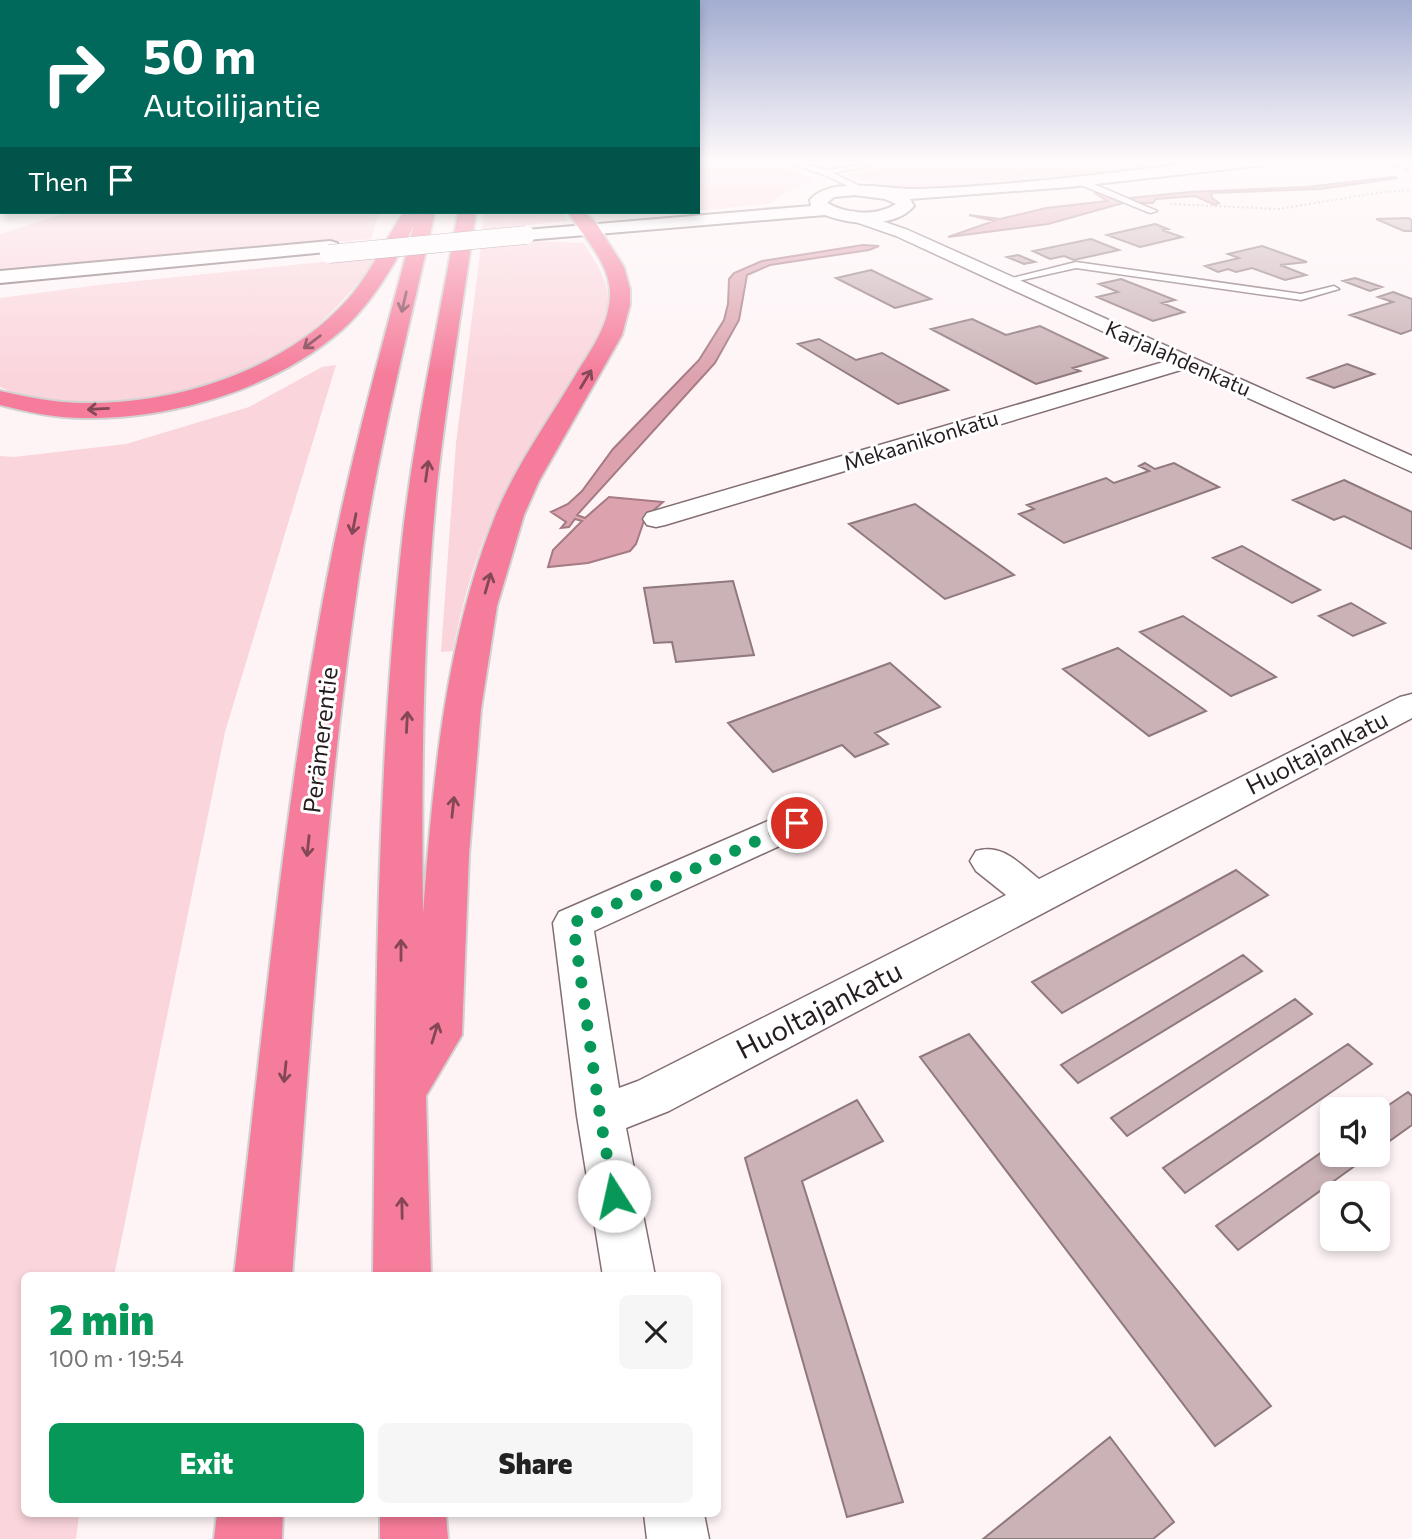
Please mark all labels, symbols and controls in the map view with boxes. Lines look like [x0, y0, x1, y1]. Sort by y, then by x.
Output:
text: 50 m [143, 24, 256, 84]
icon: right [28, 28, 119, 119]
text: Autoilijantie [143, 84, 321, 124]
icon: arrive [102, 161, 140, 199]
text: Then [28, 165, 88, 196]
one-way arrow [397, 290, 410, 313]
street label: Karjalahdenkatu [1102, 314, 1255, 401]
one-way arrow [303, 334, 322, 349]
one-way arrow [580, 370, 594, 390]
one-way arrow [87, 403, 110, 416]
street label: Mekaanikonkatu [840, 404, 1001, 475]
one-way arrow [421, 460, 434, 483]
one-way arrow [346, 512, 360, 535]
one-way arrow [482, 572, 495, 594]
street label: Perämerentie [296, 665, 343, 815]
street label: Huoltajankatu [1240, 703, 1392, 800]
one-way arrow [400, 711, 413, 734]
pin [767, 793, 827, 853]
one-way arrow [447, 797, 460, 819]
icon: arrive [778, 804, 816, 842]
one-way arrow [302, 834, 315, 857]
one-way arrow [394, 938, 408, 961]
street label: Huoltajankatu [730, 953, 907, 1065]
one-way arrow [430, 1023, 443, 1045]
one-way arrow [278, 1060, 291, 1083]
map controls [1320, 1097, 1390, 1251]
button: sound [1320, 1097, 1390, 1167]
position arrow [577, 1159, 651, 1233]
button: search [1320, 1181, 1390, 1251]
one-way arrow [395, 1196, 409, 1219]
text: 2 min [49, 1292, 155, 1344]
button: close [619, 1295, 693, 1369]
text: 100 m · 19:54 [49, 1344, 184, 1372]
button: Exit [49, 1423, 364, 1503]
button: Share [378, 1423, 693, 1503]

